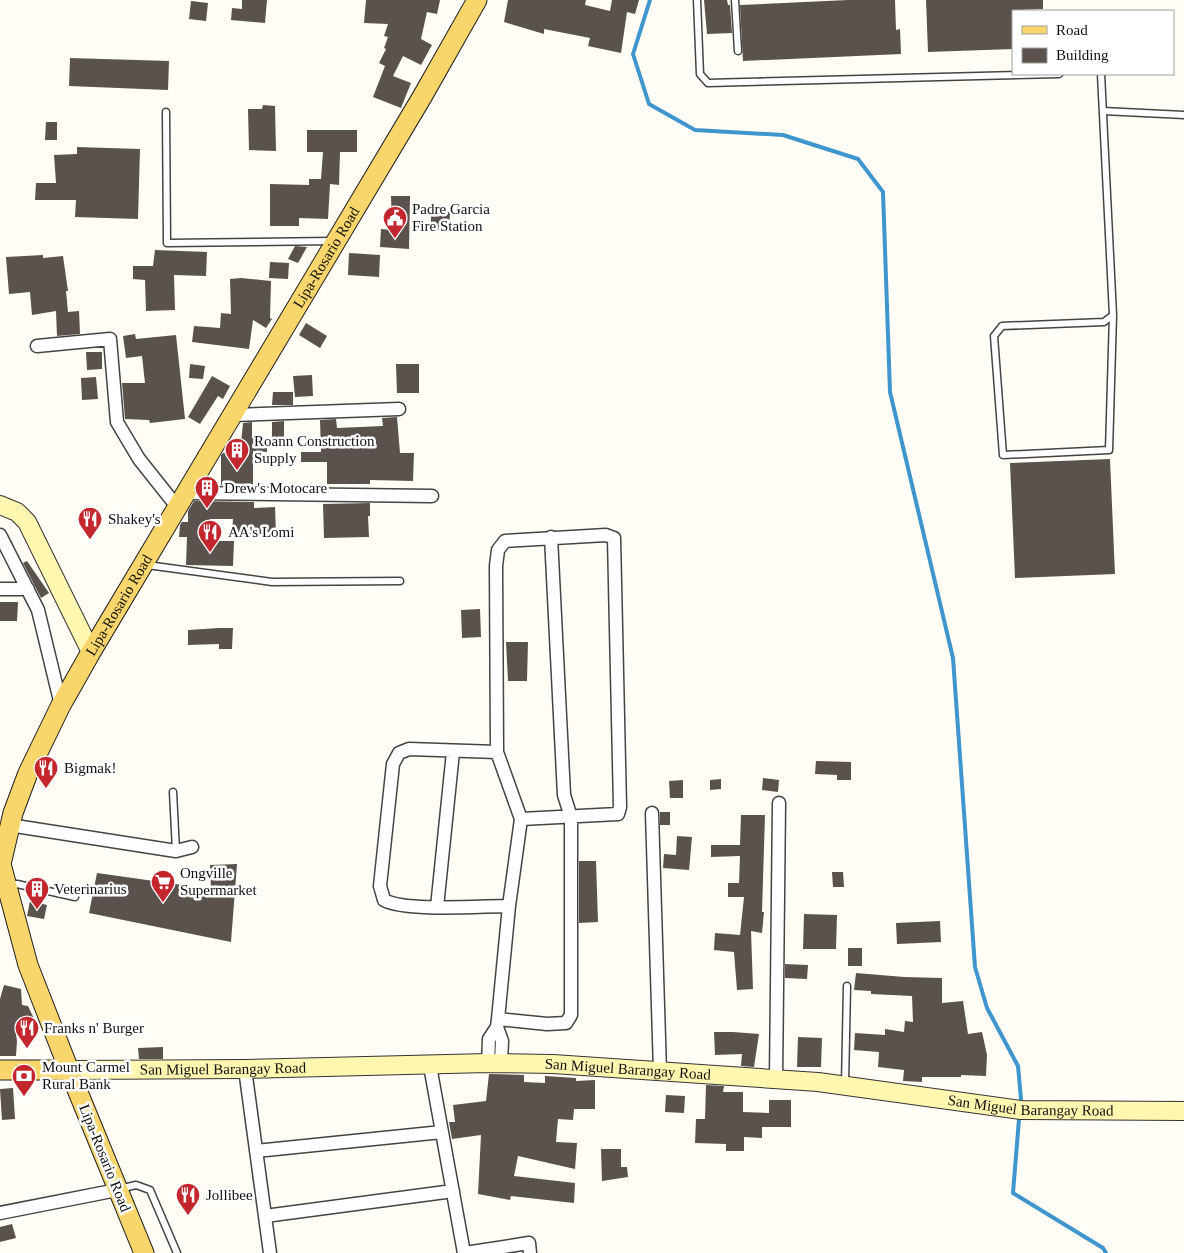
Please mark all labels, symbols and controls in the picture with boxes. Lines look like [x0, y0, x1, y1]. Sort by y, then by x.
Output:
legend [1012, 10, 1174, 75]
text: Road [1056, 22, 1088, 38]
text: Building [1056, 47, 1109, 63]
place label: Padre Garcia Fire Station [412, 201, 490, 234]
street label: Lipa-Rosario Road [290, 204, 363, 311]
public building icon: Padre Garcia Fire Station [382, 205, 408, 239]
place label: Roann Construction Supply [254, 433, 375, 466]
building icon: Roann Construction Supply [224, 437, 250, 471]
building icon: Drew's Motocare [194, 475, 220, 509]
place label: Drew's Motocare [224, 480, 327, 496]
restaurant icon: Shakey's [77, 506, 103, 540]
place label: Shakey's [108, 511, 161, 527]
restaurant icon: AA's Lomi [197, 519, 223, 553]
place label: AA's Lomi [228, 524, 294, 540]
street label: Lipa-Rosario Road [83, 552, 155, 659]
restaurant icon: Bigmak! [33, 755, 59, 789]
place label: Bigmak! [64, 760, 117, 776]
place label: Ongville Supermarket [180, 865, 257, 898]
supermarket icon: Ongville Supermarket [150, 869, 176, 903]
building icon: Veterinarius [24, 876, 50, 910]
place label: Veterinarius [54, 881, 127, 897]
restaurant icon: Franks n' Burger [14, 1015, 40, 1049]
place label: Franks n' Burger [44, 1020, 144, 1036]
street label: San Miguel Barangay Road [545, 1056, 712, 1083]
place label: Mount Carmel Rural Bank [42, 1059, 130, 1092]
street label: San Miguel Barangay Road [140, 1059, 307, 1078]
bank icon: Mount Carmel Rural Bank [11, 1063, 37, 1097]
street label: San Miguel Barangay Road [947, 1092, 1114, 1119]
street label: Lipa-Rosario Road [76, 1102, 134, 1215]
restaurant icon: Jollibee [175, 1182, 201, 1216]
place label: Jollibee [206, 1187, 253, 1203]

